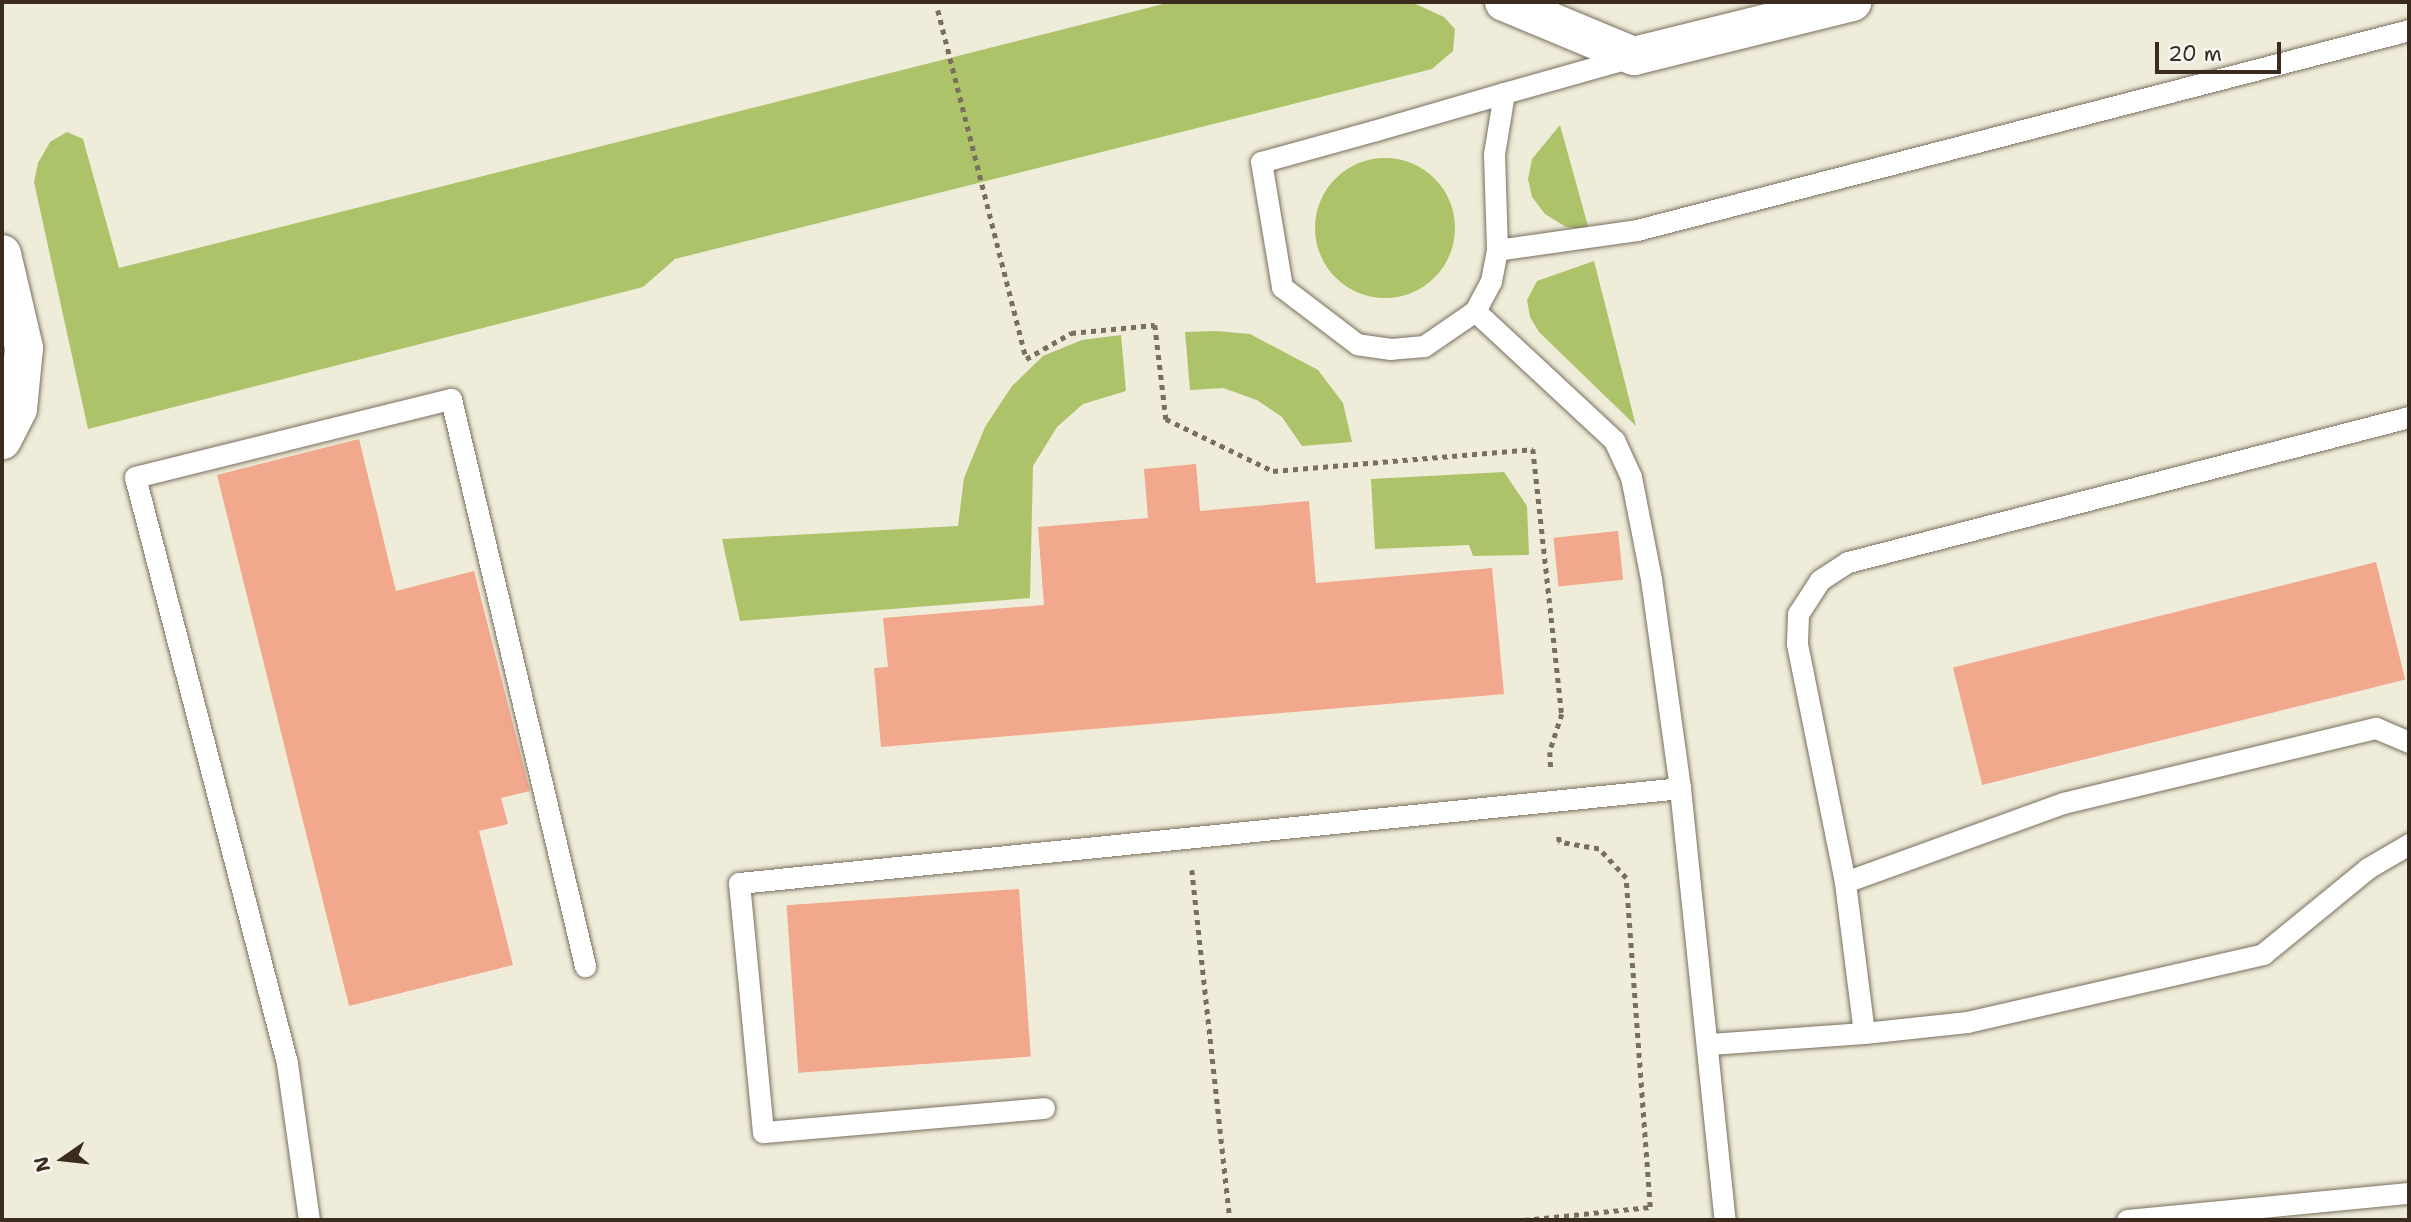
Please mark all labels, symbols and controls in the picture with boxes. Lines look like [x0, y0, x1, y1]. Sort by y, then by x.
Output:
scale bar [2159, 28, 2285, 72]
text: 20 m [2168, 40, 2222, 68]
north arrow [28, 1124, 98, 1194]
text: N [28, 1154, 56, 1175]

